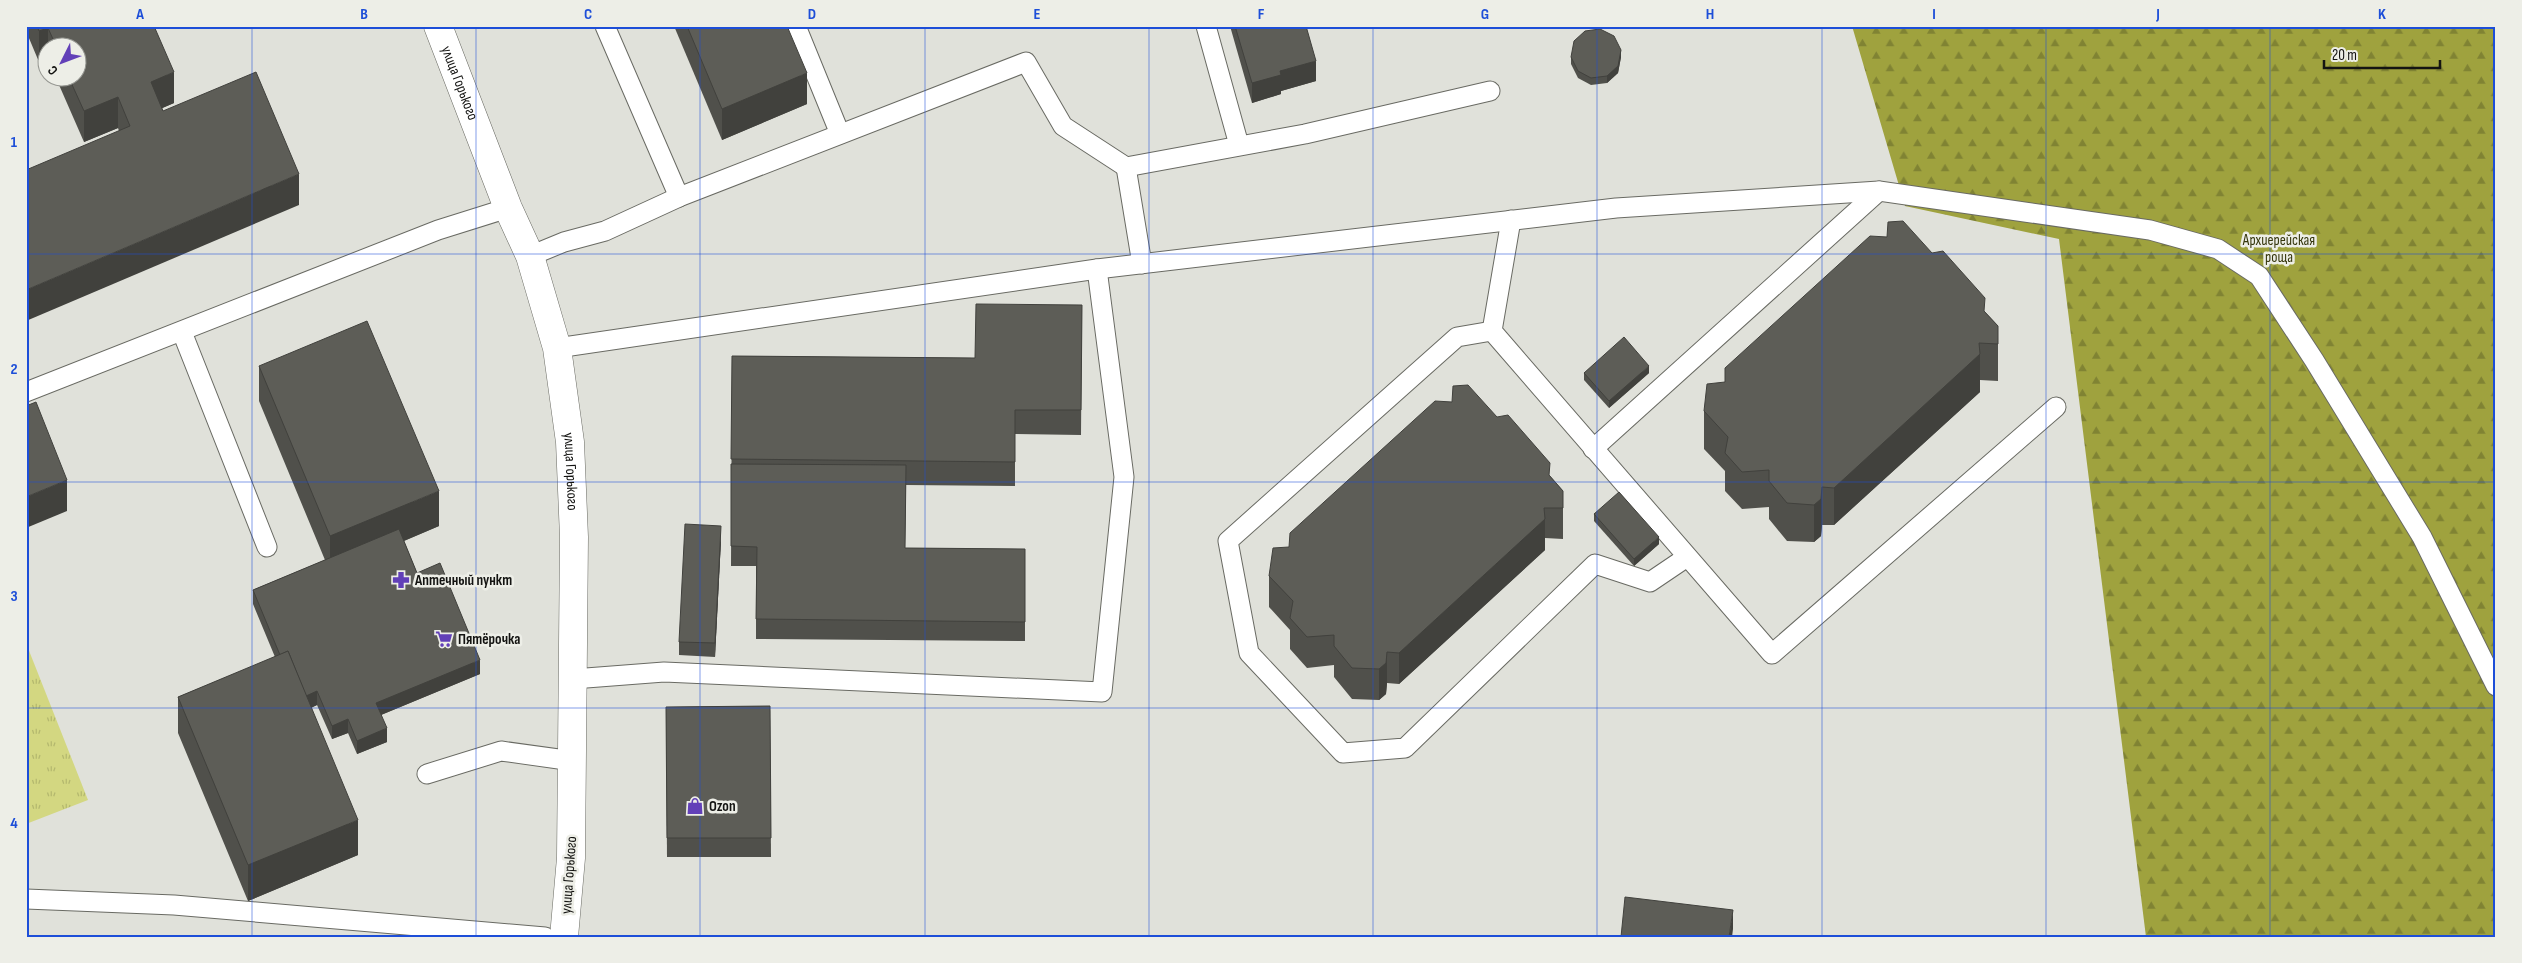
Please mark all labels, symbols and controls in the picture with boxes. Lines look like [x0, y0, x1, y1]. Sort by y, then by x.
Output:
text: A [135, 5, 144, 24]
text: B [360, 5, 368, 24]
text: C [584, 5, 592, 24]
text: D [808, 5, 816, 24]
text: E [1034, 5, 1041, 24]
text: F [1258, 5, 1265, 24]
text: G [1481, 5, 1489, 24]
text: H [1706, 5, 1714, 24]
text: I [1932, 5, 1936, 24]
text: J [2155, 5, 2160, 24]
text: K [2378, 5, 2386, 24]
north arrow [38, 38, 88, 88]
scale bar [2324, 38, 2441, 70]
street label: улица Горького [437, 43, 483, 123]
text: 20 m [2332, 46, 2357, 65]
text: С [44, 62, 61, 79]
text: 1 [11, 133, 18, 152]
park label: Архиерейская роща [2242, 231, 2315, 267]
text: 2 [10, 360, 18, 379]
street label: улица Горького [559, 431, 582, 511]
pharmacy icon: Аптечный пункт [391, 570, 411, 590]
place label: Аптечный пункт [414, 571, 512, 590]
text: 3 [10, 587, 18, 606]
supermarket icon: Пятёрочка [434, 629, 454, 649]
place label: Пятёрочка [458, 630, 520, 649]
shop icon: Ozon [685, 796, 705, 816]
place label: Ozon [709, 797, 736, 816]
text: 4 [10, 814, 18, 833]
street label: улица Горького [557, 835, 581, 915]

